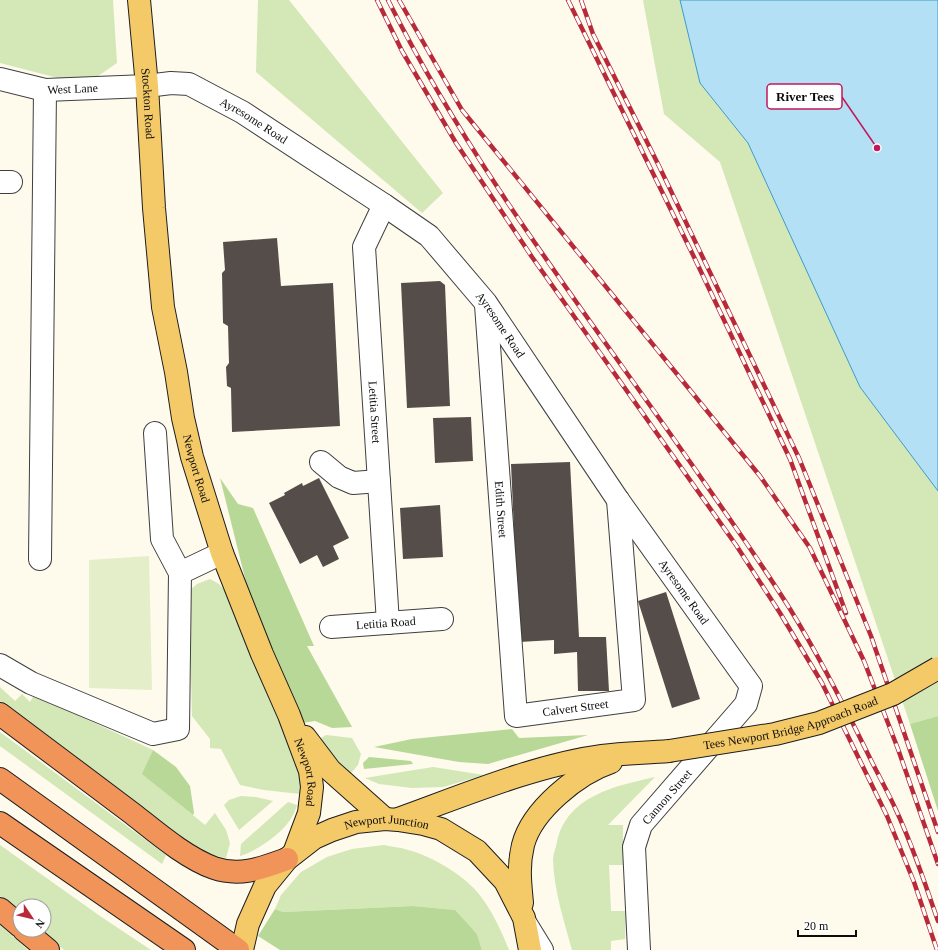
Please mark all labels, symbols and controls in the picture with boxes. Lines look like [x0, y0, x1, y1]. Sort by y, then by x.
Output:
street label: Stockton Road [138, 68, 157, 139]
street label: West Lane [47, 81, 98, 97]
callout: River Tees [767, 84, 842, 109]
text: River Tees [776, 89, 834, 104]
street label: Ayresome Road [218, 95, 290, 147]
street label: Ayresome Road [473, 289, 528, 360]
street label: Letitia Street [366, 381, 384, 444]
street label: Newport Road [180, 433, 213, 504]
street label: Edith Street [492, 480, 510, 539]
street label: Ayresome Road [656, 557, 712, 627]
street label: Letitia Road [356, 614, 416, 632]
street label: Tees Newport Bridge Approach Road [702, 694, 880, 752]
street label: Calvert Street [542, 696, 610, 719]
street label: Newport Road [291, 736, 319, 807]
street label: Cannon Street [639, 766, 695, 827]
street label: Newport Junction [342, 812, 431, 832]
north arrow [12, 898, 52, 938]
scale bar [798, 912, 856, 938]
text: N [33, 917, 47, 930]
text: 20 m [804, 919, 829, 933]

